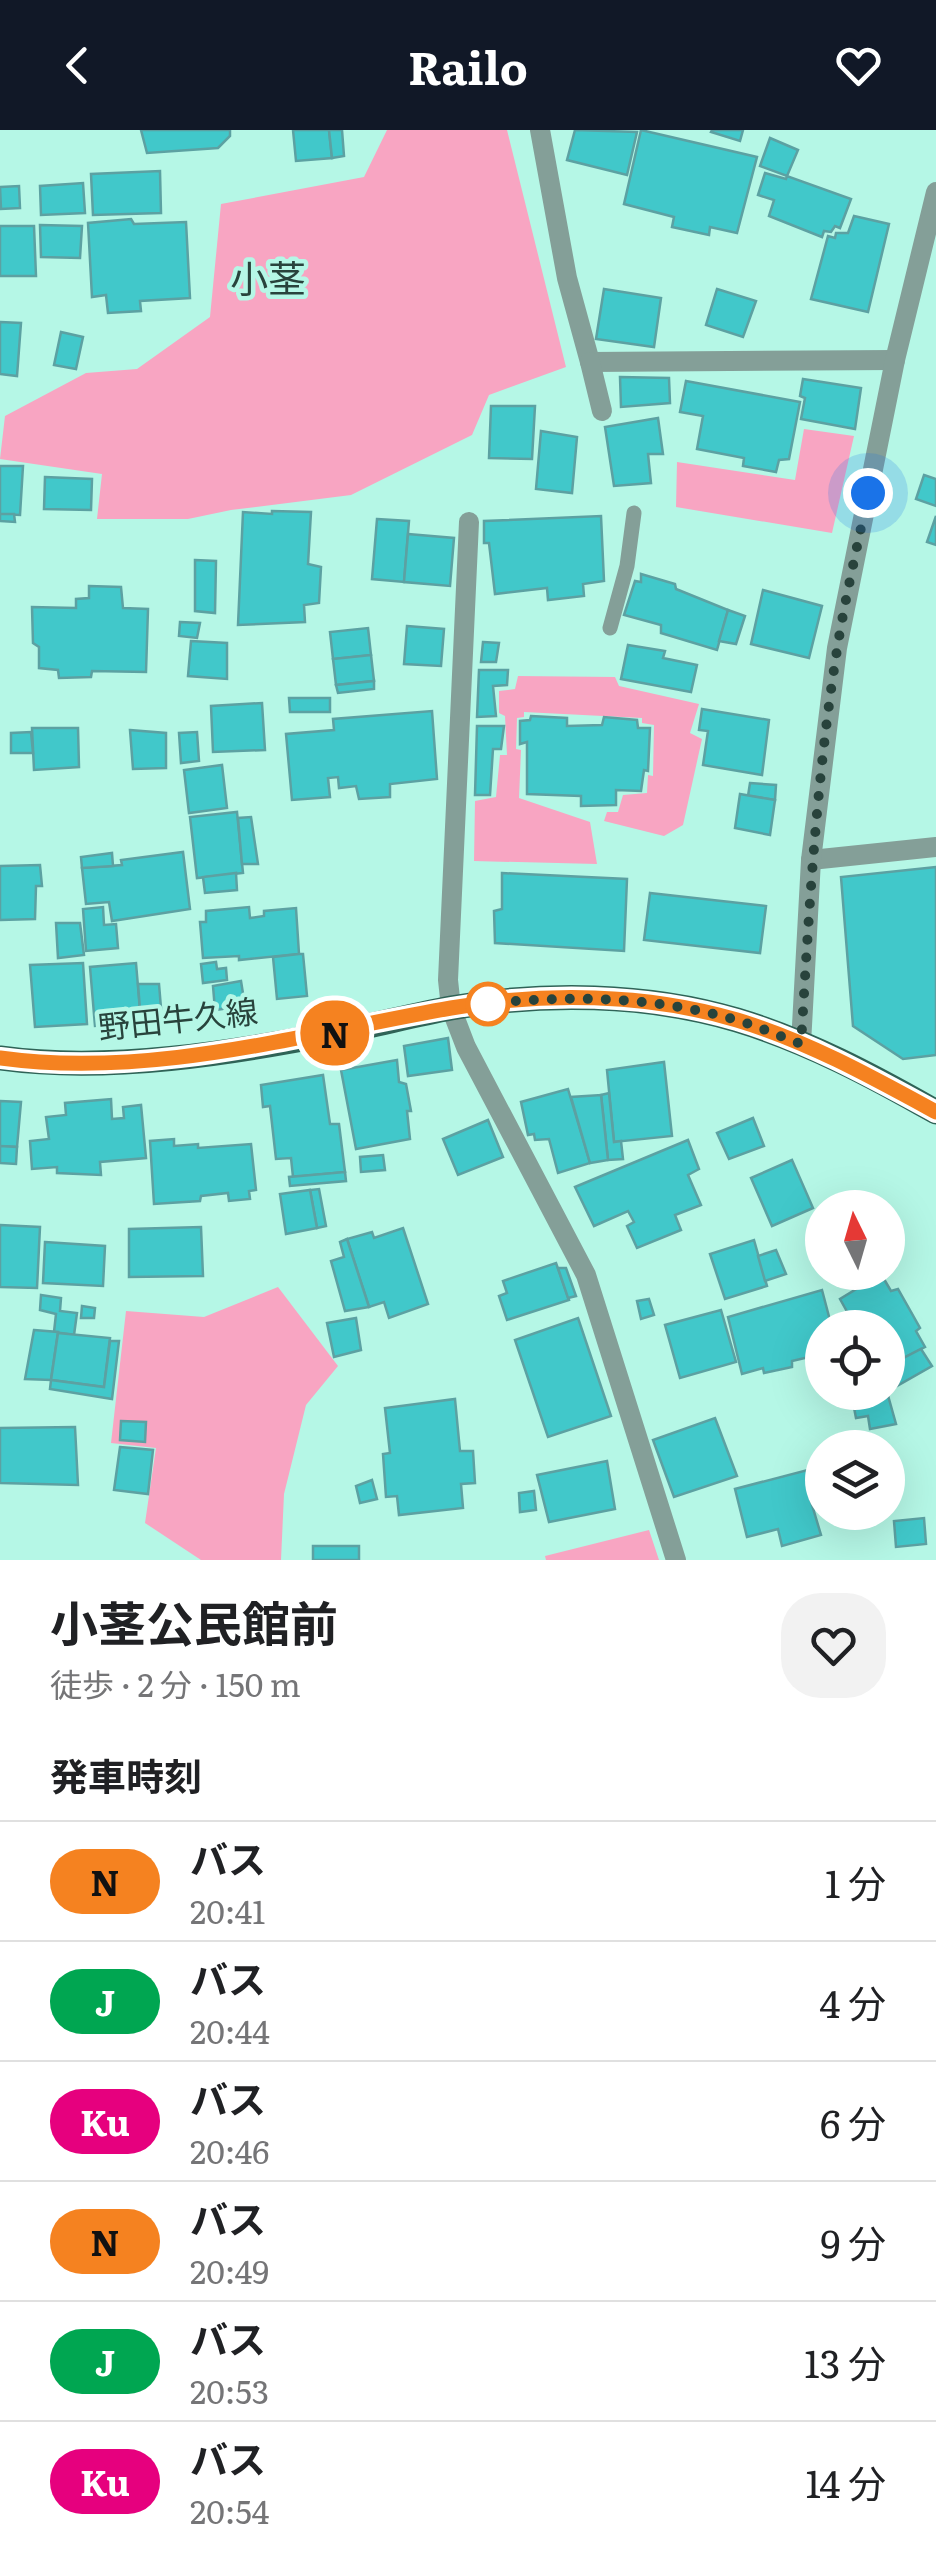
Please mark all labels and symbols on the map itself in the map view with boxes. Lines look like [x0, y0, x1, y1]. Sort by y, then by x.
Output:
district label: 小茎 [230, 248, 306, 305]
your location [843, 468, 893, 518]
unlabelled marker [467, 983, 509, 1025]
street label: 野田牛久線 [96, 985, 260, 1049]
line badge: N [302, 1000, 368, 1066]
north arrow [805, 1190, 905, 1290]

